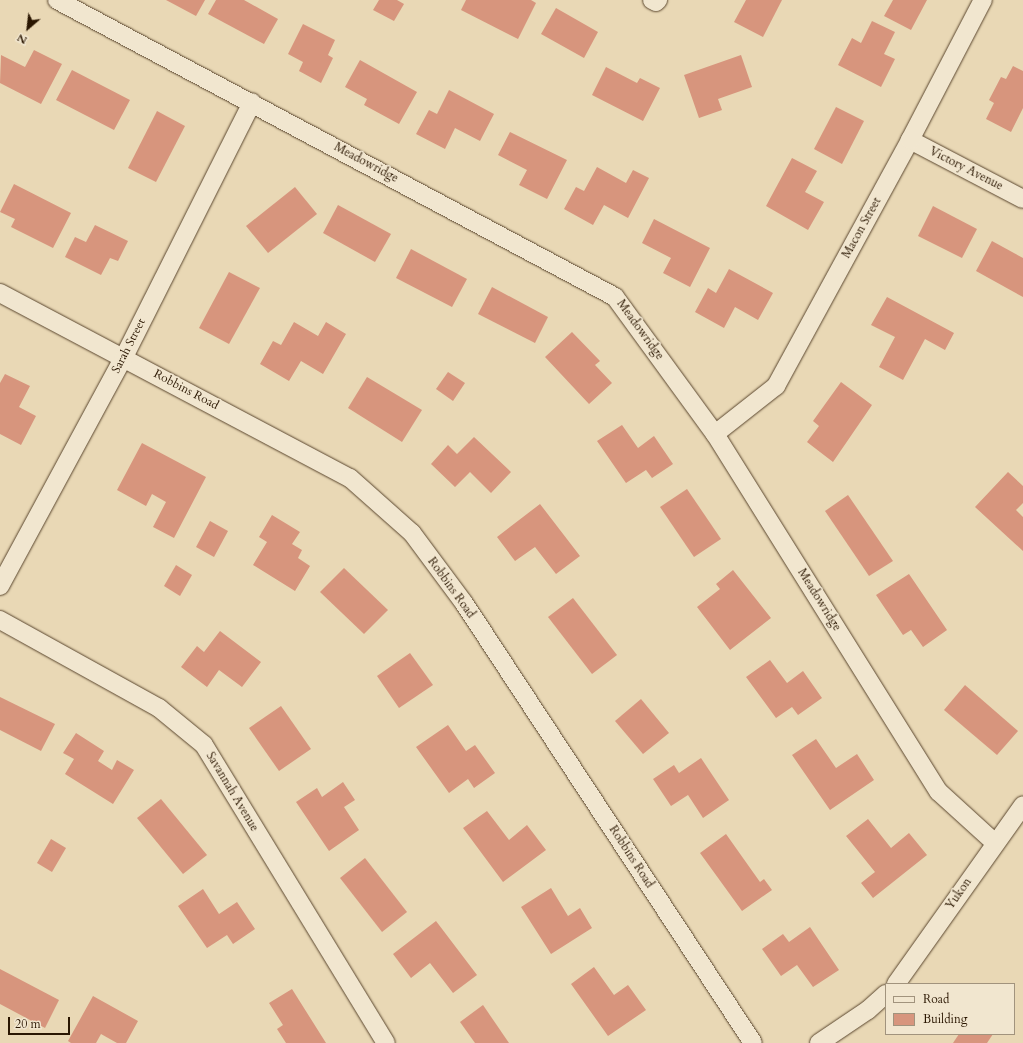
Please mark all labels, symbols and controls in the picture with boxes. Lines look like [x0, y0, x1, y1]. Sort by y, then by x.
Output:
north arrow [8, 8, 48, 48]
text: N [14, 30, 30, 48]
street label: Meadowridge [331, 140, 401, 186]
street label: Victory Avenue [927, 144, 1005, 194]
street label: Macon Street [839, 195, 885, 261]
street label: Meadowridge [613, 297, 667, 363]
street label: Sarah Street [109, 316, 149, 376]
street label: Robbins Road [151, 367, 221, 413]
street label: Robbins Road [424, 555, 478, 621]
street label: Meadowridge [794, 566, 844, 634]
street label: Savannah Avenue [203, 750, 261, 834]
street label: Robbins Road [605, 823, 657, 891]
street label: Yukon [943, 875, 975, 913]
legend [885, 983, 1015, 1035]
text: Road [923, 991, 949, 1007]
scale bar [10, 1009, 72, 1035]
text: Building [923, 1011, 967, 1027]
text: 20 m [15, 1016, 41, 1032]

